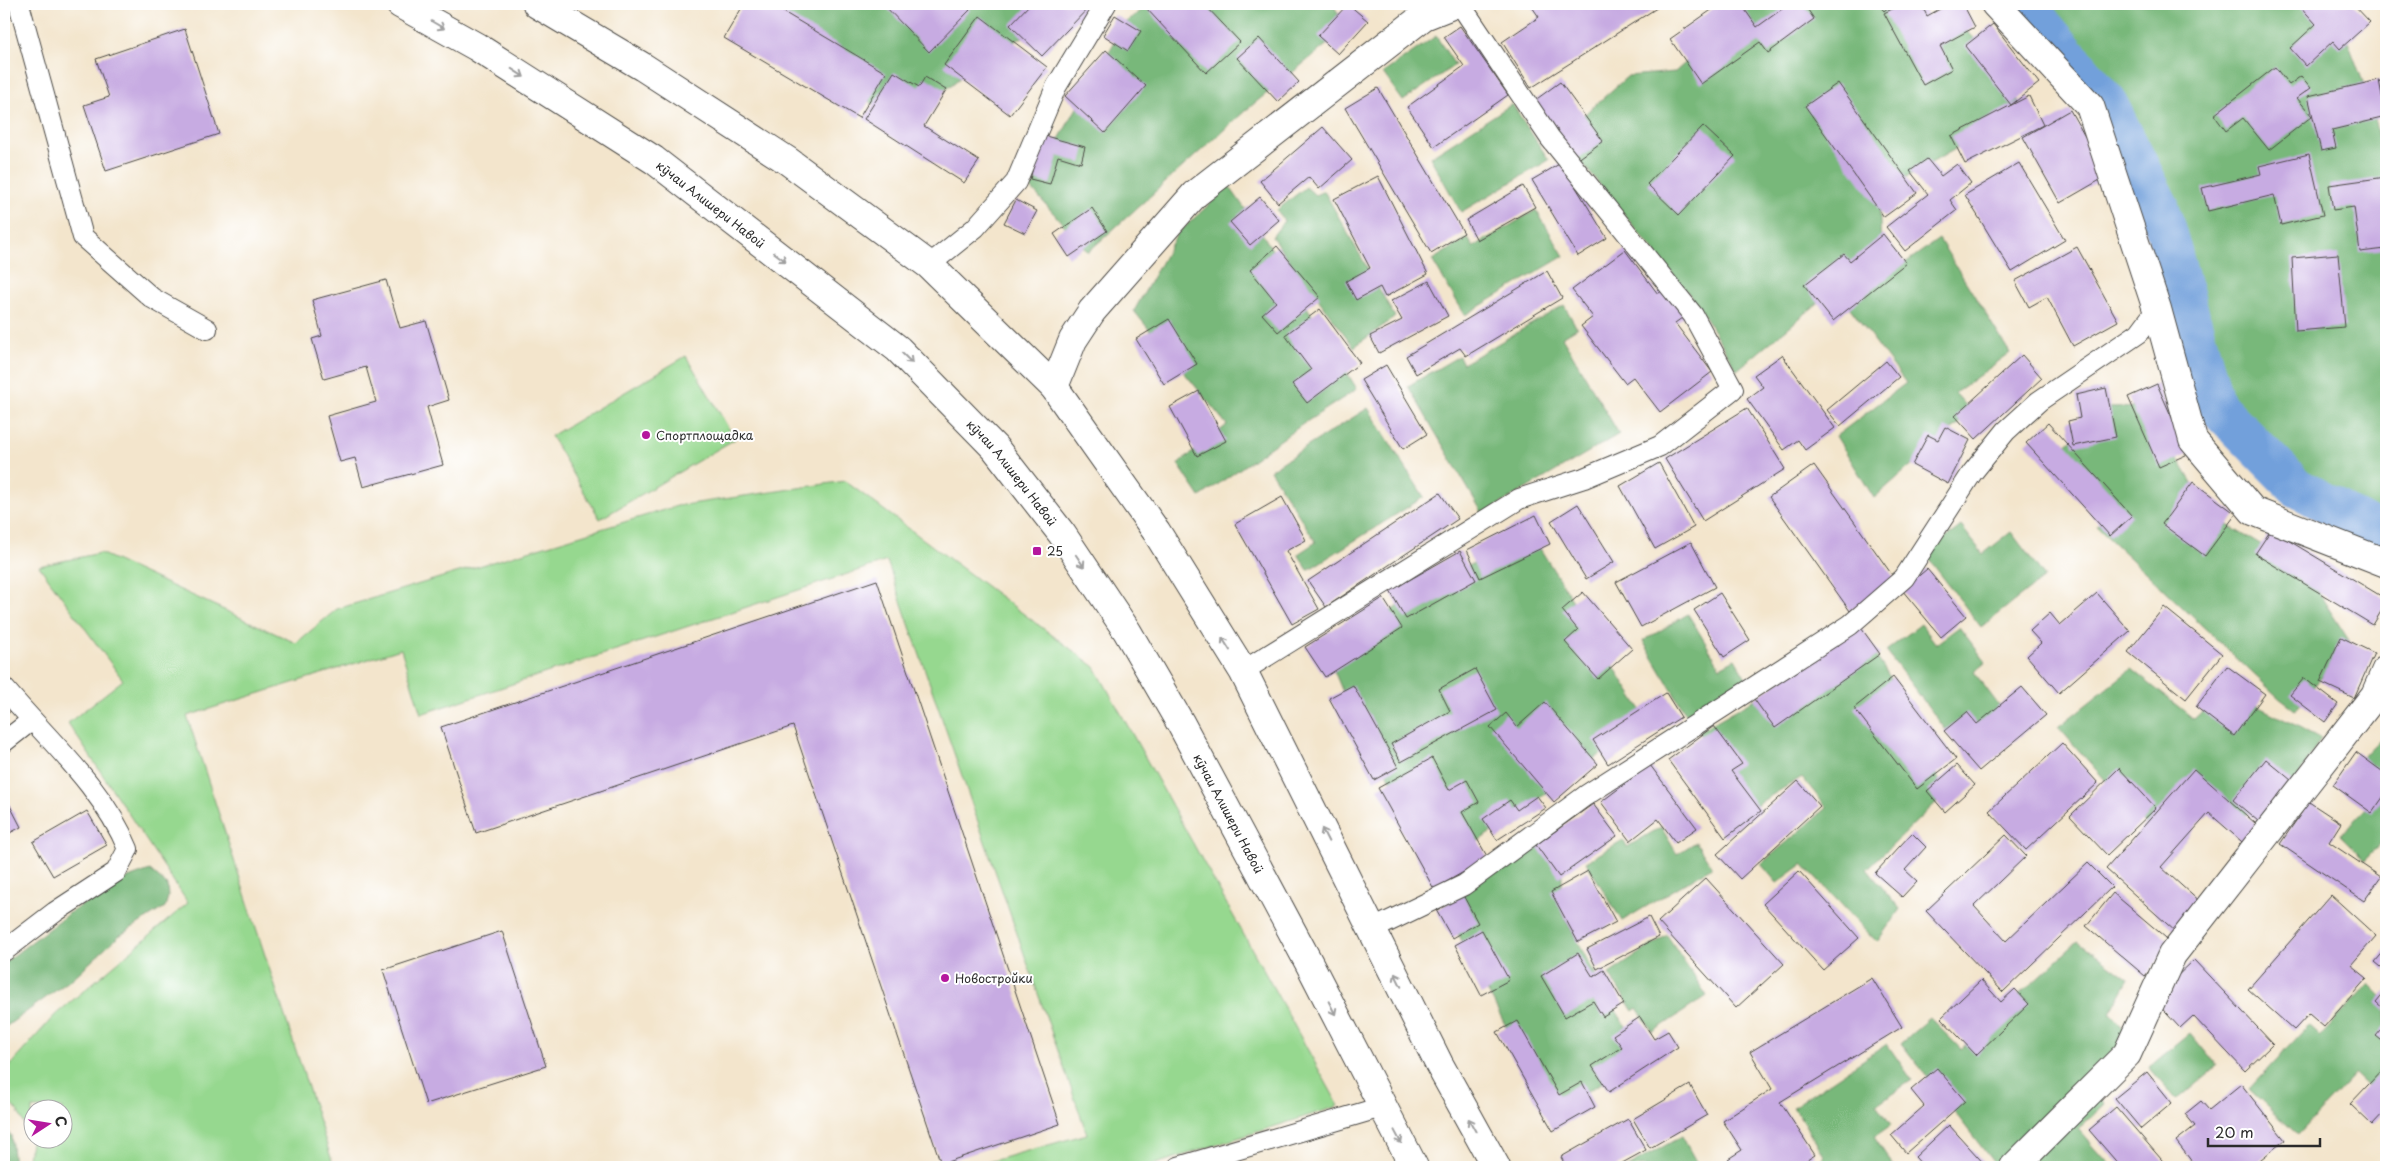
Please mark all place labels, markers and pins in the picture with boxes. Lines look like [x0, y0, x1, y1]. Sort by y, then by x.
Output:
place label: Спортплощадка [656, 426, 754, 444]
marker: Спортплощадка [640, 429, 652, 441]
place label: 25 [1047, 542, 1063, 560]
marker: 25 [1031, 545, 1043, 557]
place label: Новостройки [955, 969, 1033, 987]
marker: Новостройки [939, 972, 951, 984]

